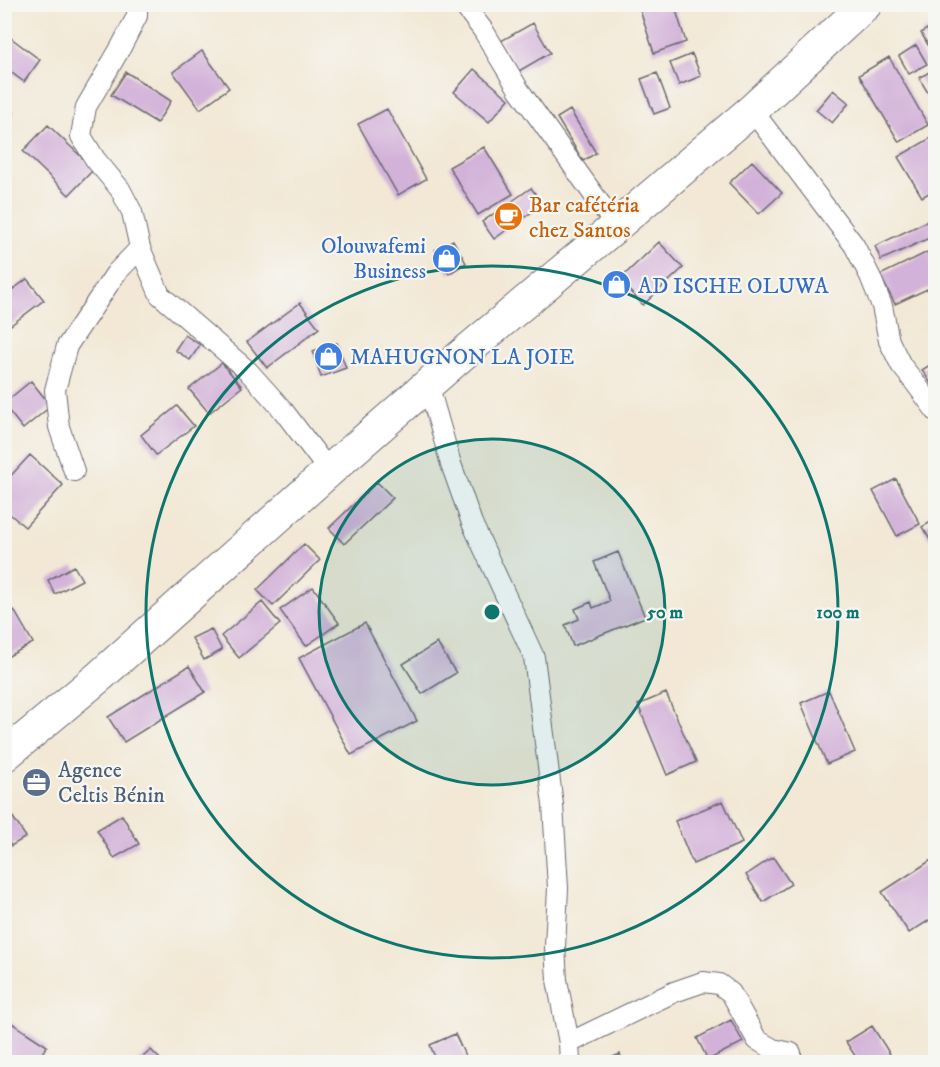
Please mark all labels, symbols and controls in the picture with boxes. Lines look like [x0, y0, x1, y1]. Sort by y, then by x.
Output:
place label: Bar cafétéria chez Santos [529, 192, 640, 244]
cafe icon: Bar cafétéria chez Santos [492, 201, 524, 233]
place label: Olouwafemi Business [321, 233, 426, 285]
shop icon: Olouwafemi Business [431, 242, 463, 274]
shop icon: AD ISCHE OLUWA [601, 269, 633, 301]
place label: AD ISCHE OLUWA [638, 273, 830, 300]
shop icon: MAHUGNON LA JOIE [313, 340, 345, 372]
place label: MAHUGNON LA JOIE [350, 344, 574, 371]
centre of rings [482, 602, 502, 622]
text: 50 m [646, 602, 683, 624]
text: 100 m [816, 602, 860, 624]
place label: Agence Celtis Bénin [58, 757, 165, 809]
office icon: Agence Celtis Bénin [21, 766, 53, 798]

